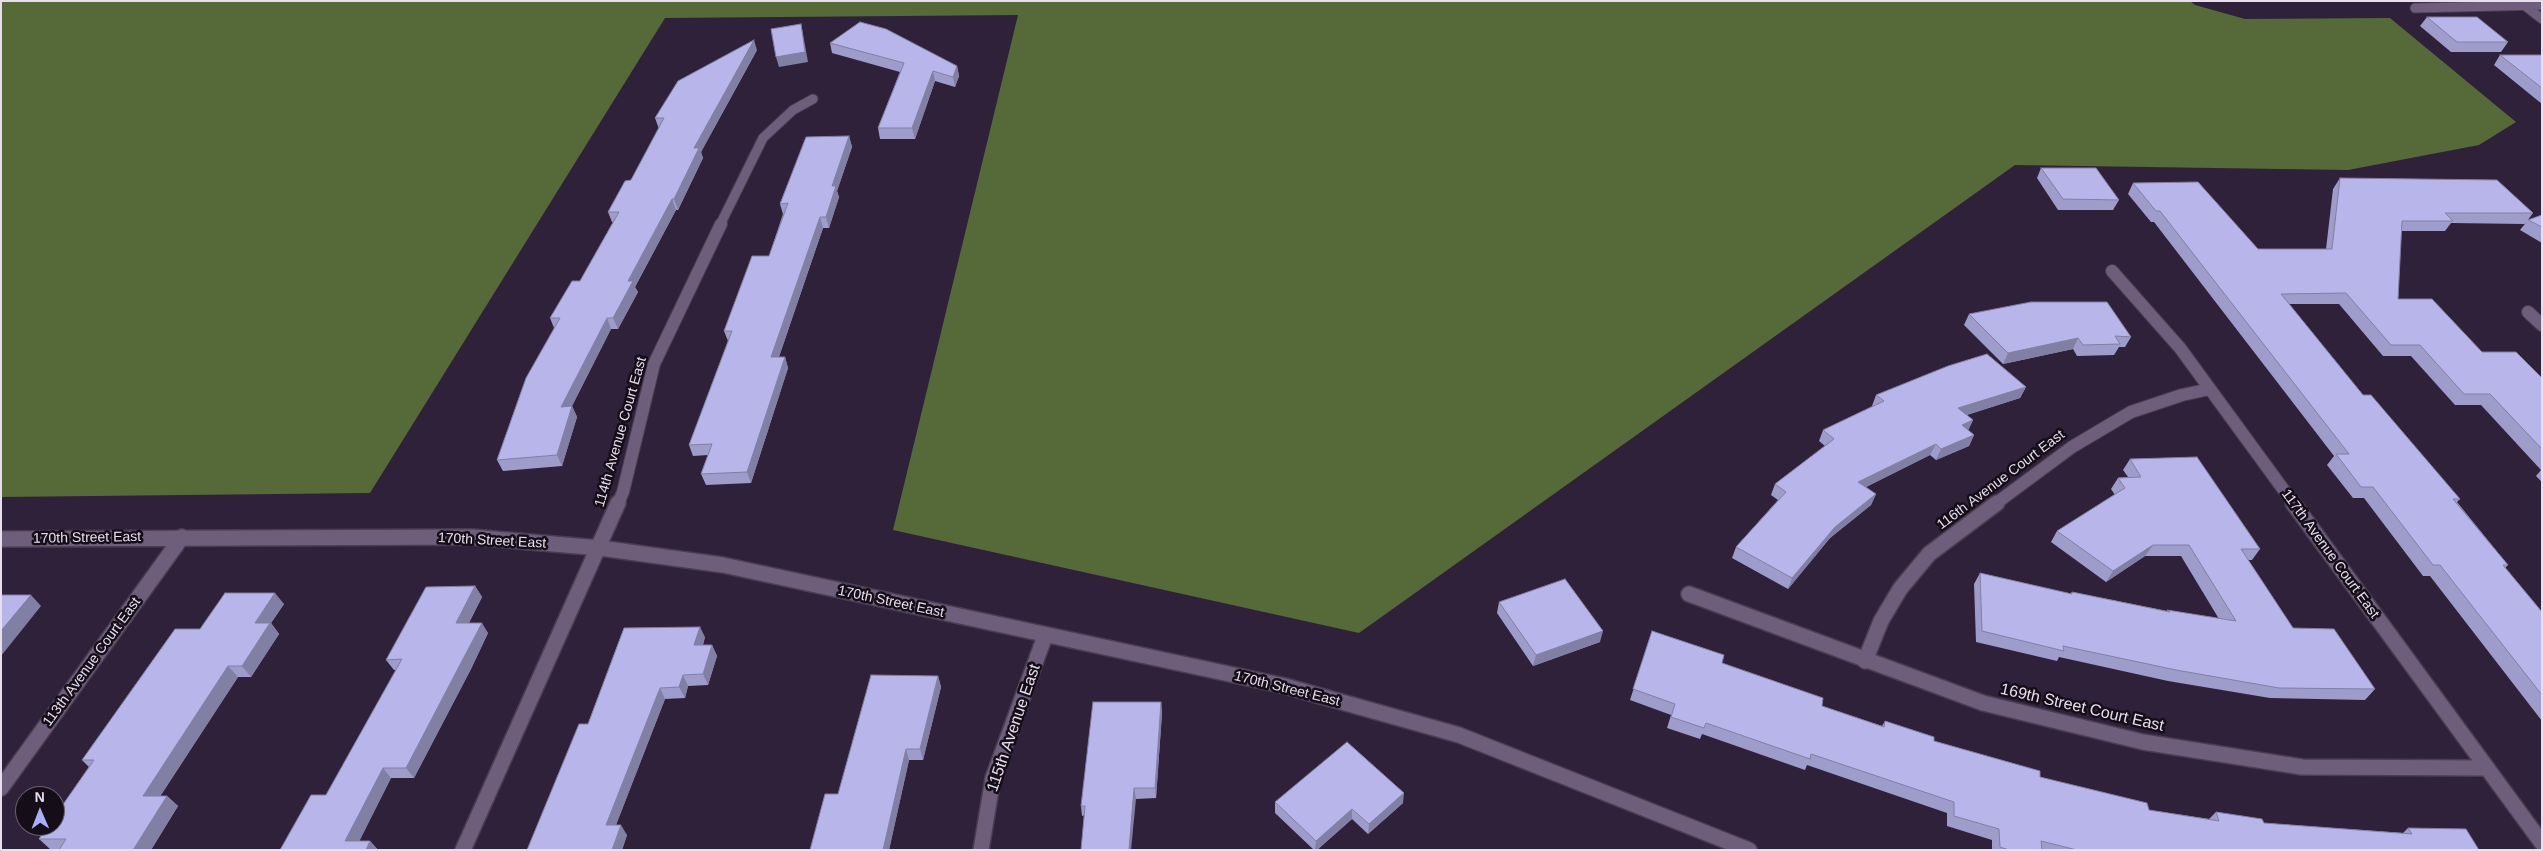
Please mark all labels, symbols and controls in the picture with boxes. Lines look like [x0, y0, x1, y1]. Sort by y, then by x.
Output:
street label: 114th Avenue Court East [592, 355, 650, 509]
street label: 116th Avenue Court East [1934, 427, 2068, 533]
street label: 117th Avenue Court East [2278, 486, 2382, 622]
street label: 170th Street East [33, 529, 141, 547]
street label: 170th Street East [438, 530, 546, 552]
street label: 170th Street East [836, 583, 946, 621]
street label: 113th Avenue Court East [40, 594, 144, 730]
street label: 115th Avenue East [983, 662, 1045, 794]
street label: 170th Street East [1232, 668, 1342, 710]
street label: 169th Street Court East [1998, 680, 2166, 736]
north arrow [15, 786, 65, 836]
text: N [35, 789, 45, 805]

